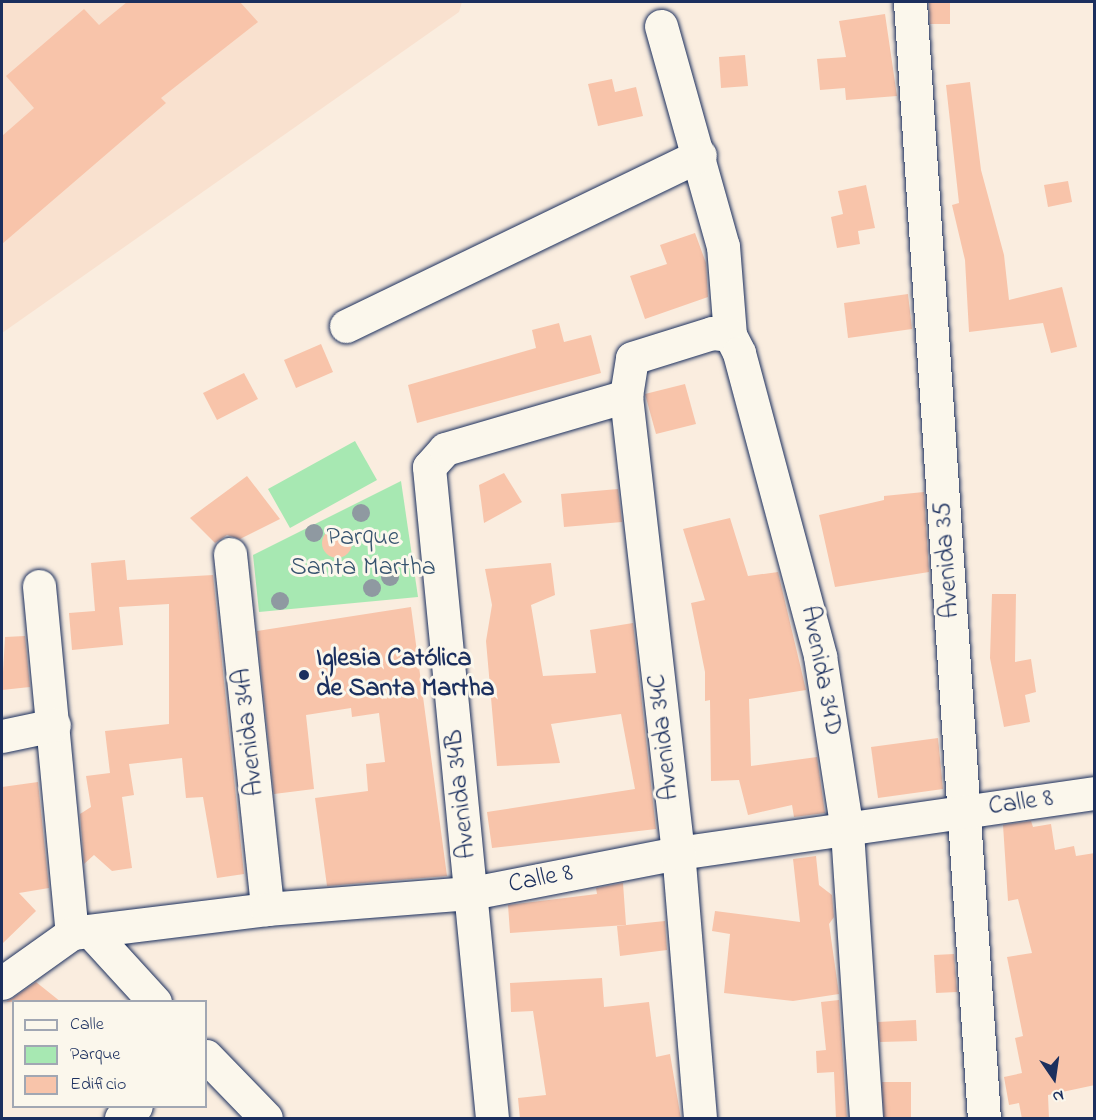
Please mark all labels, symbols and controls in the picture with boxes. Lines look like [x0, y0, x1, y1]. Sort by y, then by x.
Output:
street label: Avenida 35 [928, 501, 968, 619]
park label: Parque Santa Martha [290, 523, 436, 584]
street label: Avenida 34D [792, 603, 848, 739]
place label: Iglesia Católica de Santa Martha [316, 644, 495, 706]
street label: Avenida 34A [228, 666, 272, 798]
marker: Iglesia Católica de Santa Martha [297, 668, 311, 682]
street label: Avenida 34C [643, 672, 687, 802]
street label: Avenida 34B [440, 728, 484, 860]
street label: Calle 8 [987, 784, 1055, 824]
street label: Calle 8 [506, 858, 576, 902]
legend [12, 1000, 207, 1108]
text: Calle [70, 1012, 104, 1038]
text: Parque [70, 1042, 120, 1068]
north arrow [1024, 1048, 1084, 1108]
text: Edificio [70, 1072, 126, 1098]
text: N [1050, 1083, 1066, 1108]

